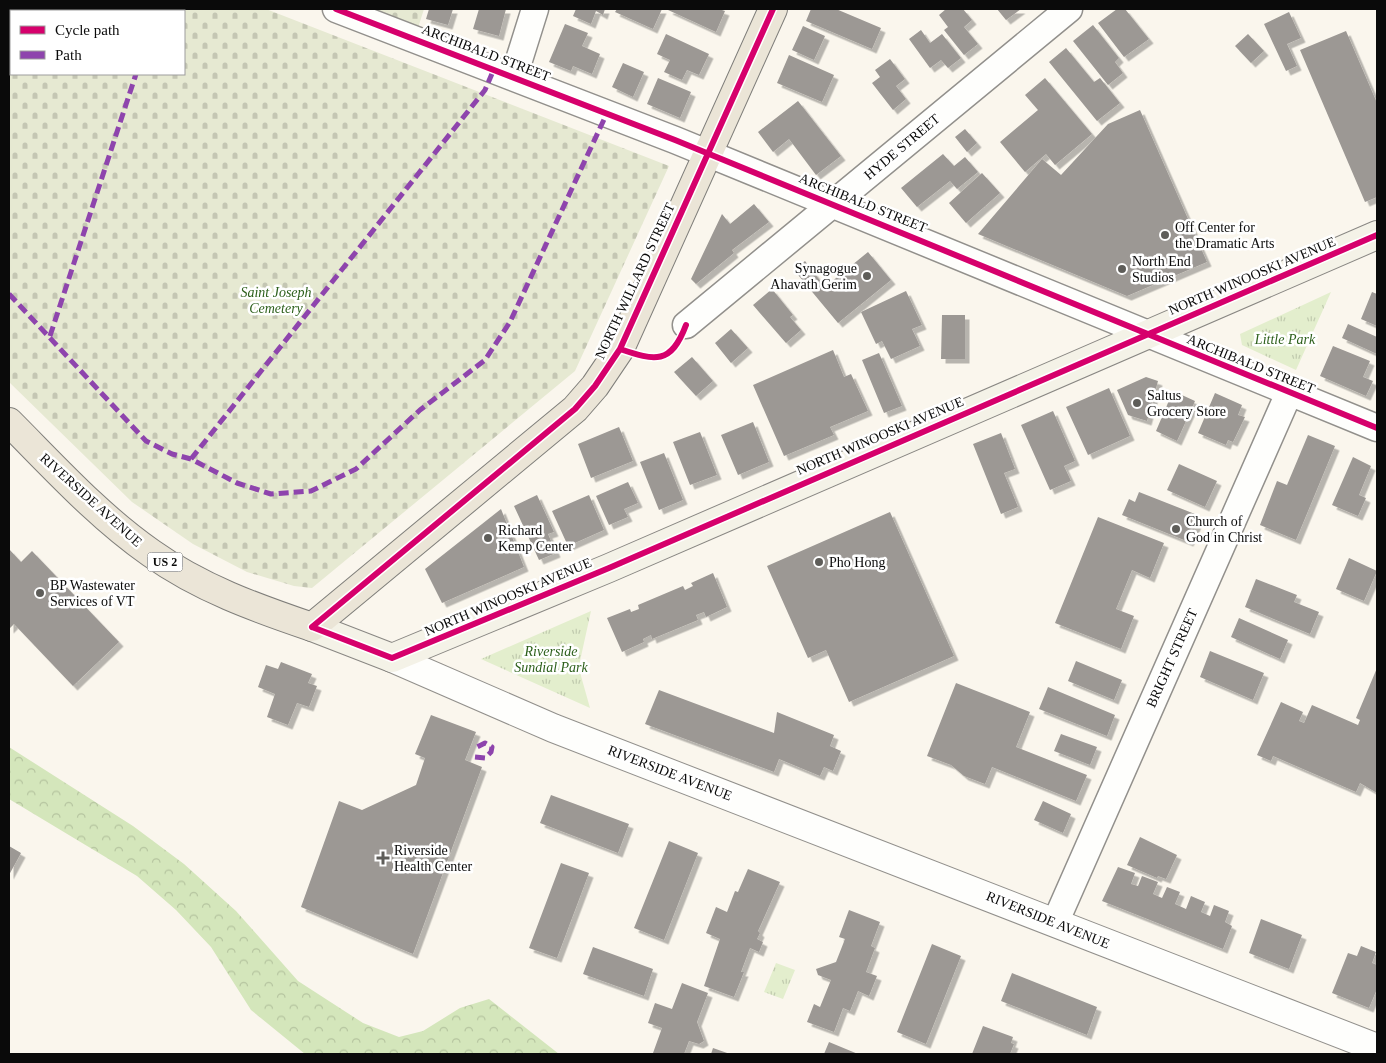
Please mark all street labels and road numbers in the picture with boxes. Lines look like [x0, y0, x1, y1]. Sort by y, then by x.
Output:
street label: ARCHIBALD STREET [420, 22, 553, 85]
street label: HYDE STREET [861, 111, 943, 183]
street label: ARCHIBALD STREET [797, 170, 930, 236]
street label: NORTH WILLARD STREET [592, 200, 678, 361]
street label: NORTH WINOOSKI AVENUE [1166, 234, 1338, 318]
street label: ARCHIBALD STREET [1185, 331, 1318, 397]
street label: NORTH WINOOSKI AVENUE [794, 394, 966, 478]
street label: RIVERSIDE AVENUE [37, 450, 145, 550]
road number: US 2 [148, 552, 182, 572]
street label: NORTH WINOOSKI AVENUE [422, 555, 594, 639]
street label: BRIGHT STREET [1143, 606, 1201, 710]
street label: RIVERSIDE AVENUE [606, 742, 734, 804]
street label: RIVERSIDE AVENUE [984, 888, 1112, 952]

